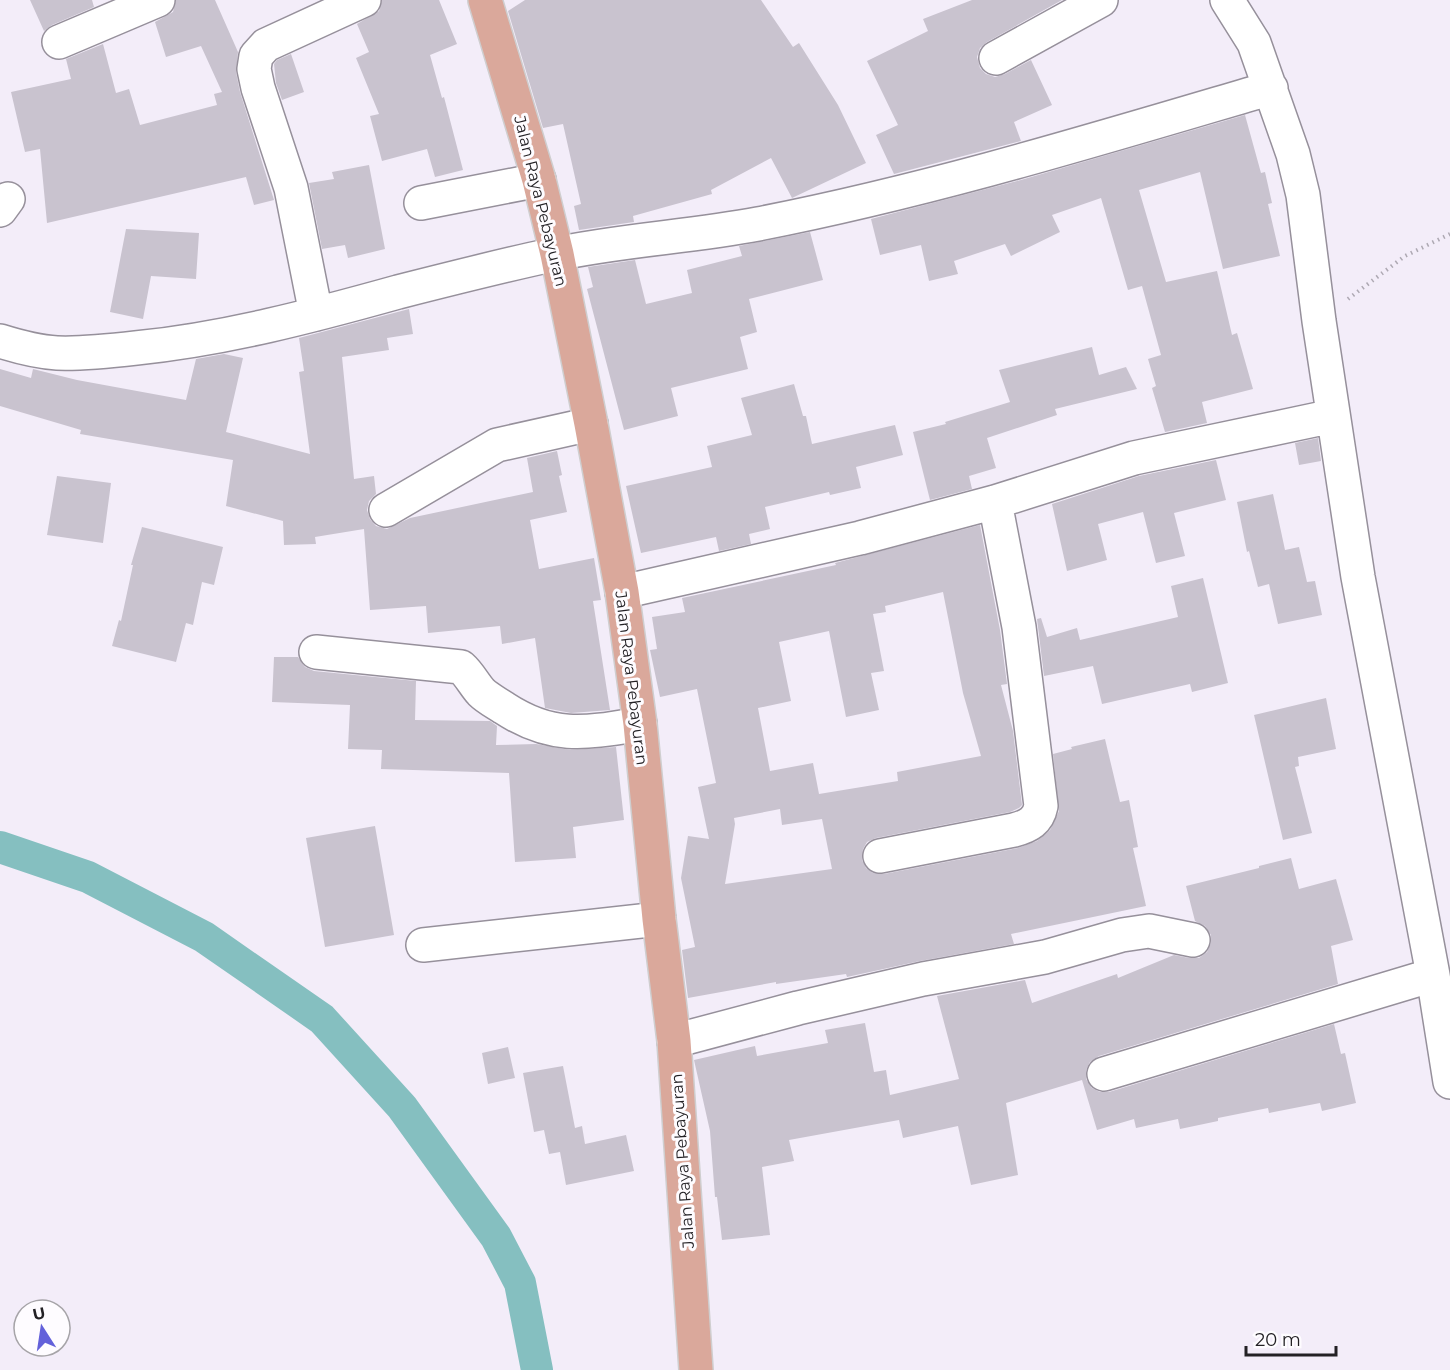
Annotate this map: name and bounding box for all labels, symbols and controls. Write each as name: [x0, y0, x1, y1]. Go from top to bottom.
street label: Jalan Raya Pebayuran: [510, 113, 571, 288]
street label: Jalan Raya Pebayuran: [611, 589, 652, 766]
street label: Jalan Raya Pebayuran: [667, 1073, 698, 1250]
north arrow: [12, 1298, 72, 1358]
text: U: [31, 1303, 47, 1324]
scale bar: [1246, 1319, 1336, 1357]
text: 20 m: [1255, 1329, 1301, 1351]

